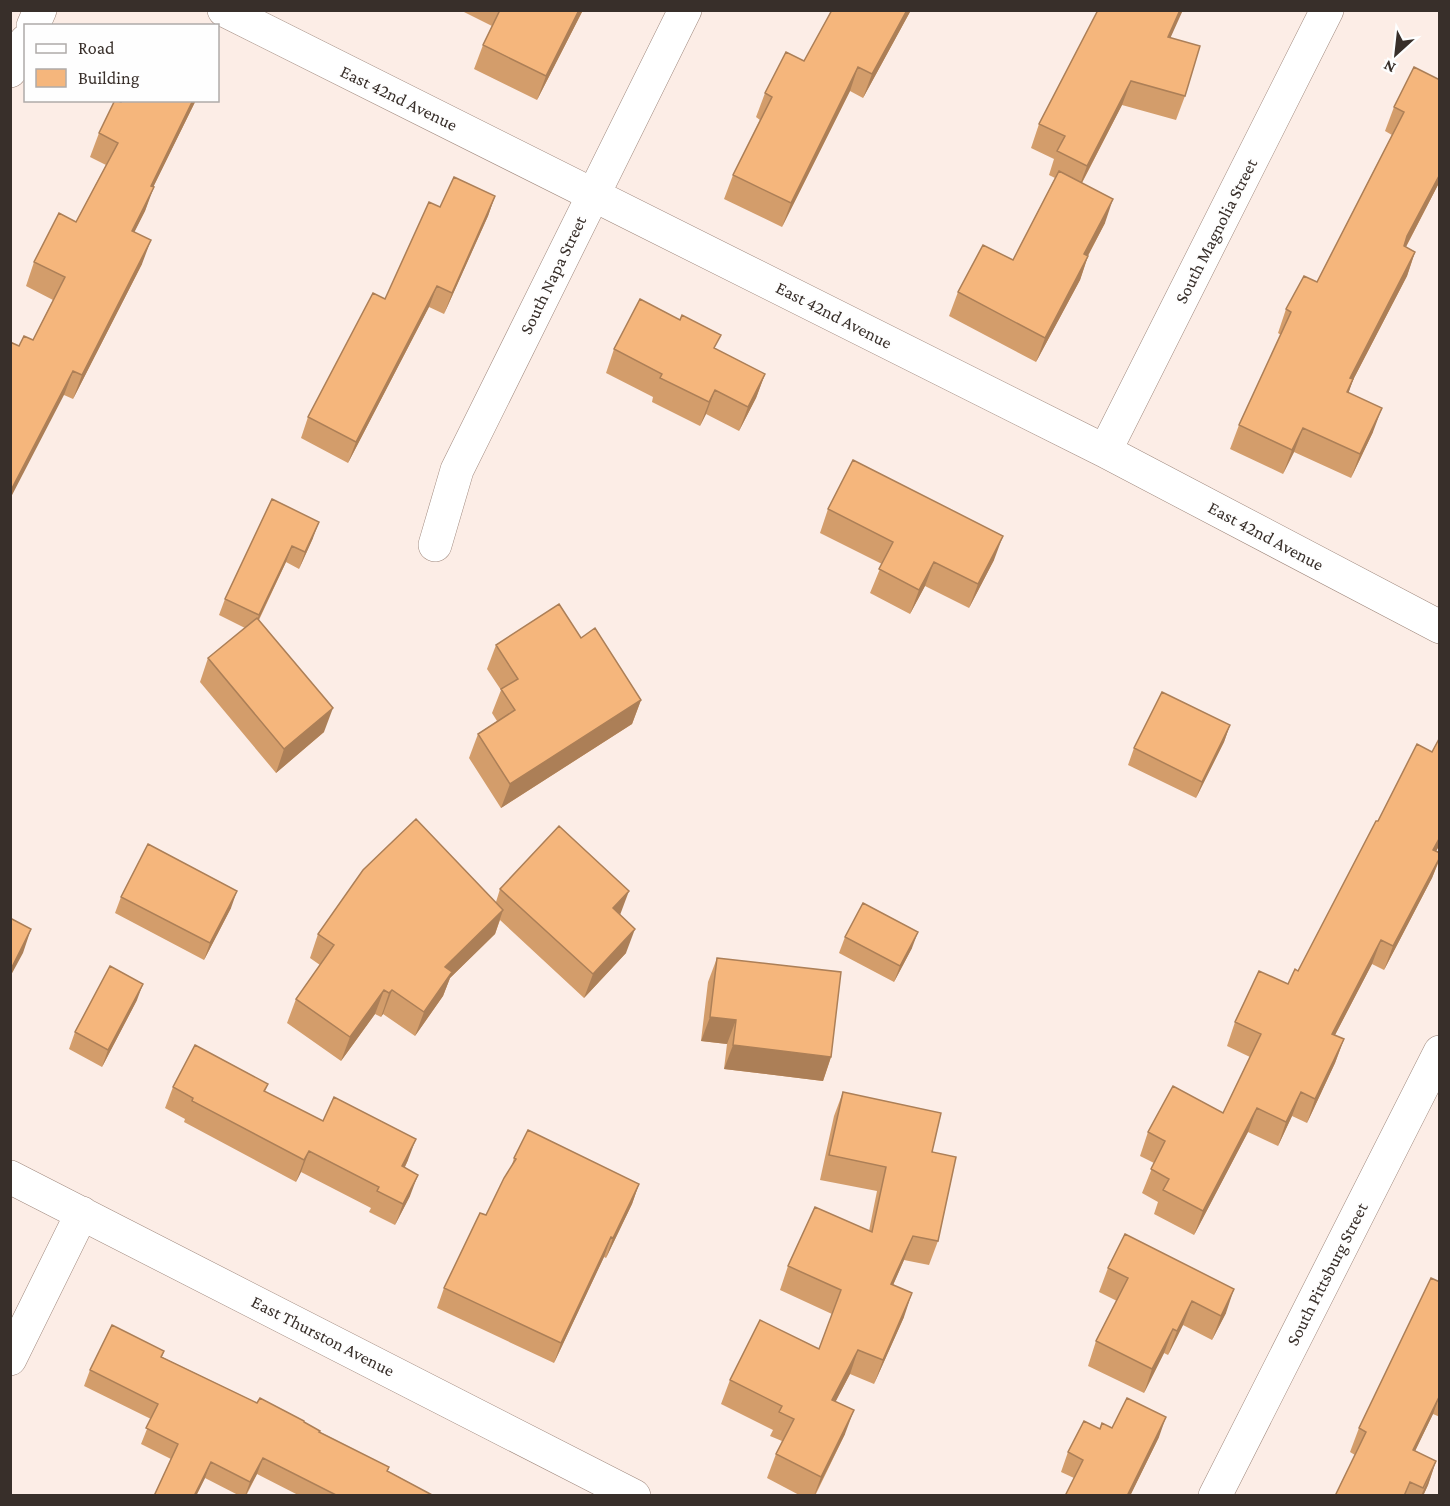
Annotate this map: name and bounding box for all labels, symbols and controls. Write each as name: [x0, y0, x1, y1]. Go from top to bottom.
legend: [24, 24, 219, 102]
north arrow: [1366, 24, 1426, 84]
text: Road: [78, 38, 115, 58]
text: N: [1381, 57, 1398, 77]
street label: East 42nd Avenue: [337, 61, 461, 135]
text: Building: [78, 68, 140, 88]
street label: South Magnolia Street: [1171, 154, 1262, 307]
street label: South Napa Street: [516, 212, 591, 337]
street label: East 42nd Avenue: [773, 277, 895, 353]
street label: East 42nd Avenue: [1205, 497, 1327, 575]
street label: South Pittsburg Street: [1282, 1198, 1372, 1349]
street label: East Thurston Avenue: [248, 1291, 398, 1381]

